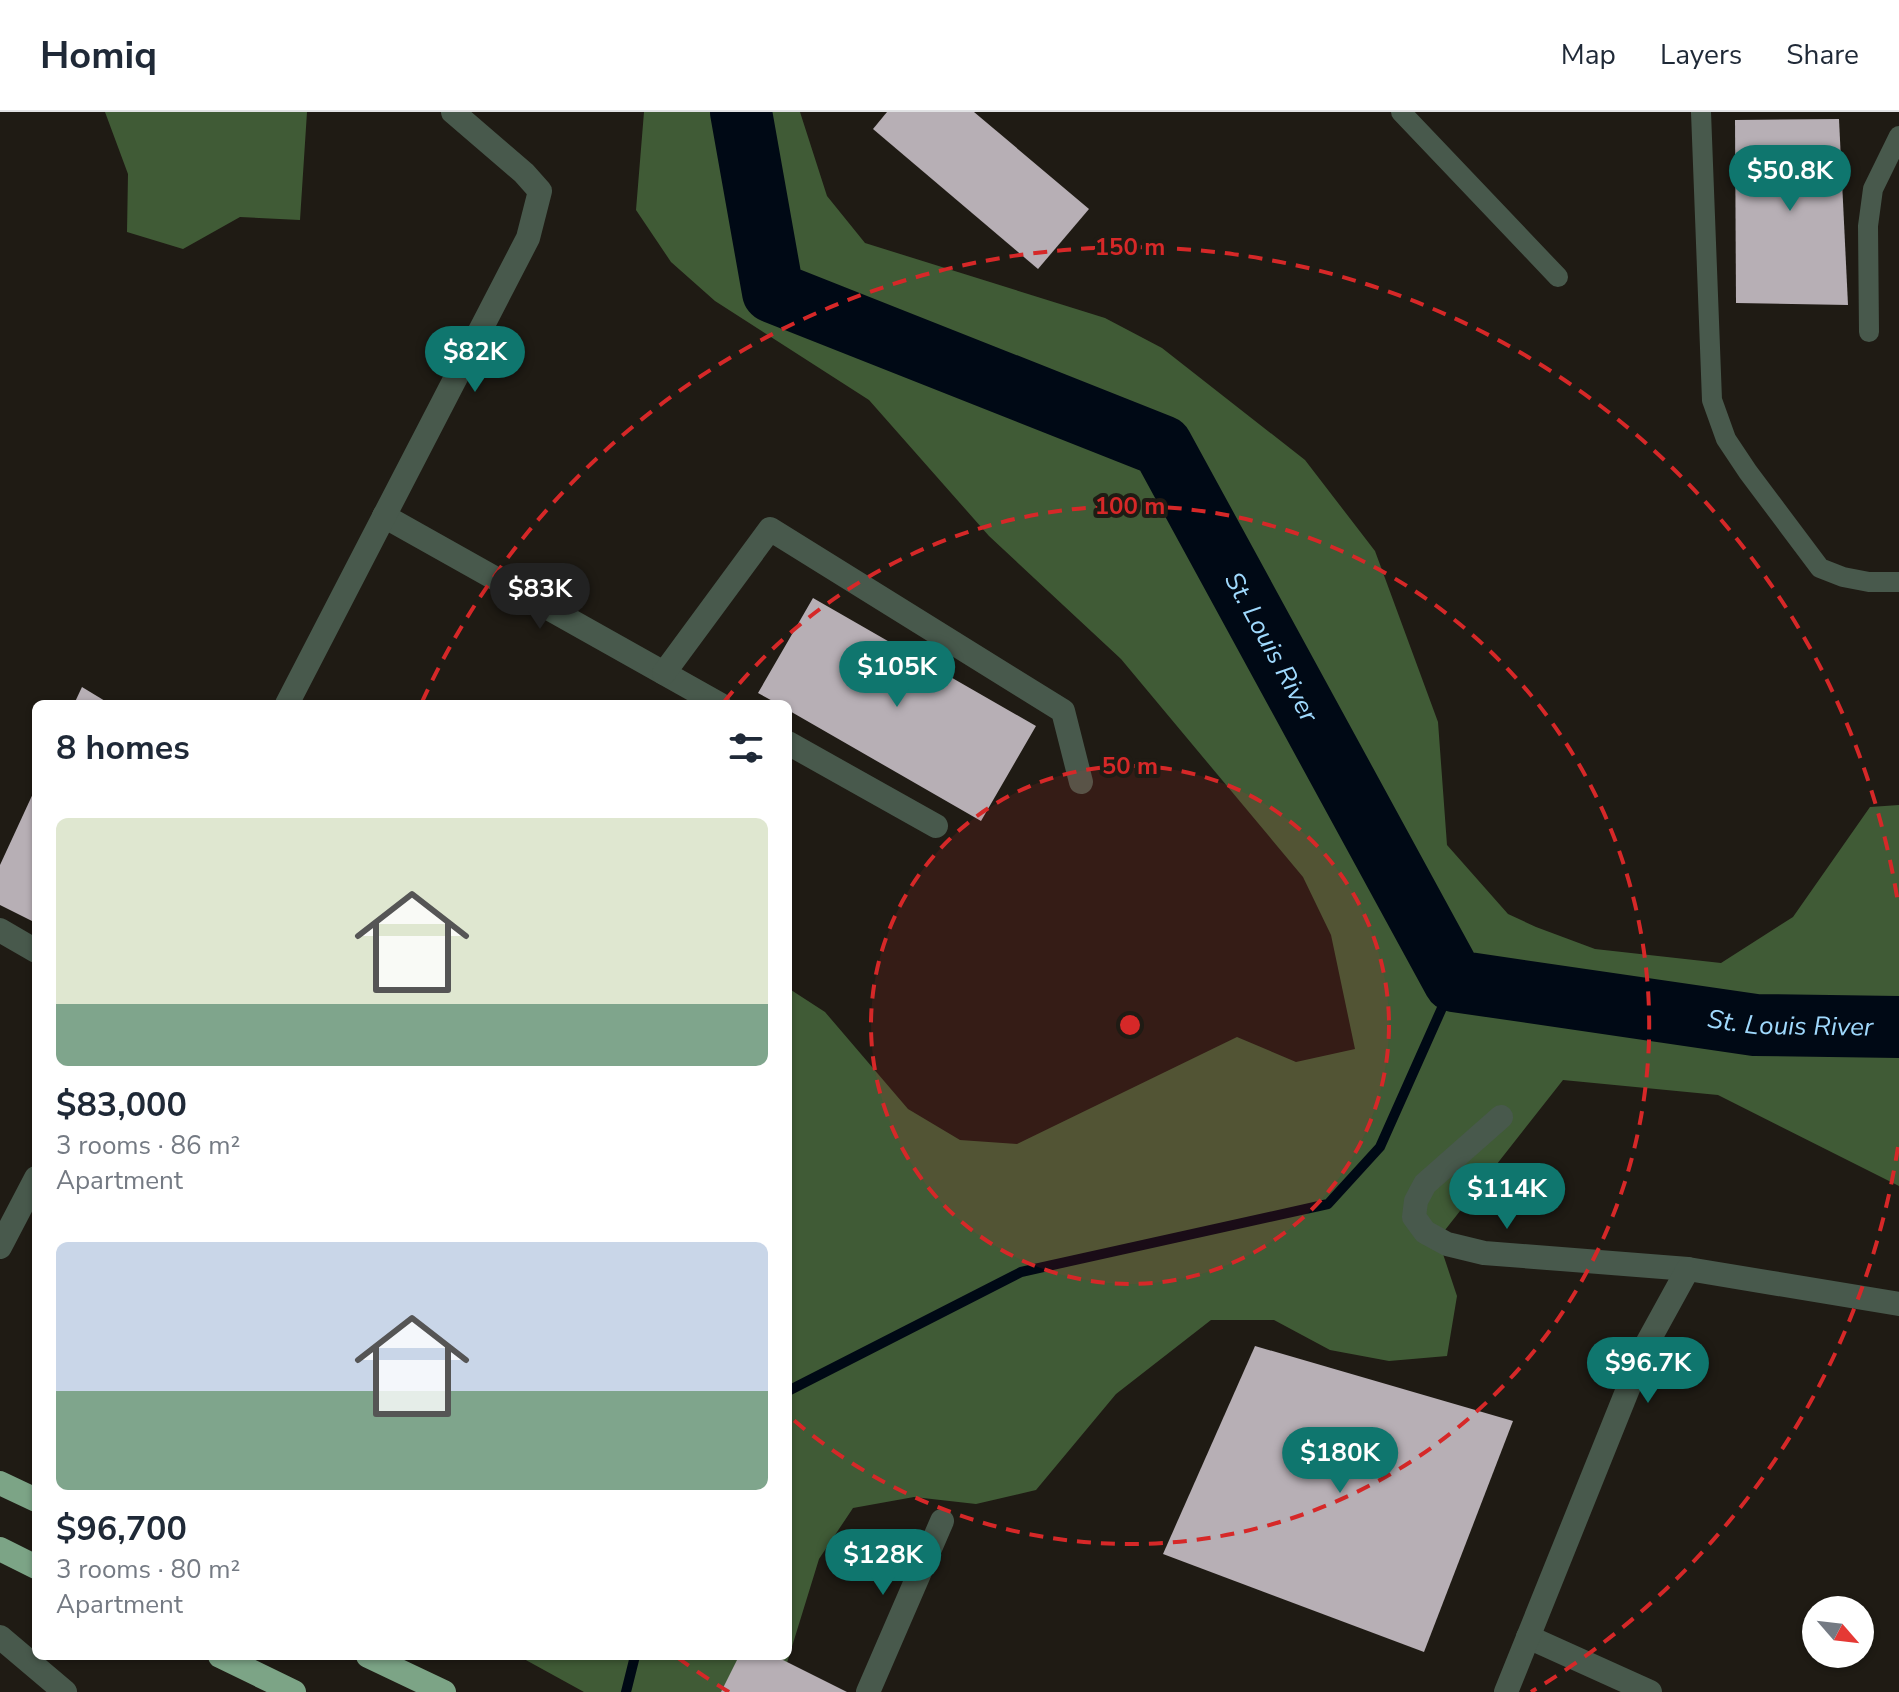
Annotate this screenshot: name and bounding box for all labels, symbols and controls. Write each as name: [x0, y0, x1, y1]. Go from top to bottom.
text: Homiq: [40, 30, 157, 81]
text: Map: [1561, 36, 1616, 74]
text: Layers: [1660, 36, 1742, 74]
text: Share: [1786, 36, 1859, 74]
pin: $50.8K: [1725, 145, 1855, 213]
text: $50.8K: [1747, 153, 1833, 188]
text: 150 m: [1095, 231, 1165, 263]
pin: $82K: [428, 326, 522, 394]
text: $82K: [443, 334, 507, 369]
text: 100 m: [1095, 490, 1165, 522]
pin: $83K: [493, 563, 587, 631]
water label: St. Louis River: [1216, 566, 1327, 729]
text: $83K: [508, 571, 572, 606]
pin: $105K: [841, 641, 953, 709]
text: $105K: [857, 649, 937, 684]
text: 8 homes: [56, 725, 190, 771]
icon: filters: [724, 726, 768, 770]
text: 50 m: [1102, 750, 1158, 782]
icon: home: [340, 870, 484, 1014]
water label: St. Louis River: [1705, 1001, 1874, 1045]
centre of rings: [1116, 1011, 1144, 1039]
text: $83,000: [56, 1082, 187, 1128]
text: 3 rooms · 86 m²: [56, 1128, 240, 1163]
text: Apartment: [56, 1163, 183, 1198]
pin: $114K: [1451, 1163, 1563, 1231]
text: $114K: [1467, 1171, 1547, 1206]
icon: home: [340, 1294, 484, 1438]
pin: $96.7K: [1583, 1337, 1713, 1405]
text: $96.7K: [1605, 1345, 1691, 1380]
pin: $180K: [1284, 1427, 1396, 1495]
text: $180K: [1300, 1435, 1380, 1470]
text: $96,700: [56, 1506, 187, 1552]
pin: $128K: [827, 1529, 939, 1597]
text: $128K: [843, 1537, 923, 1572]
text: 3 rooms · 80 m²: [56, 1552, 240, 1587]
text: Apartment: [56, 1587, 183, 1622]
north arrow: [1802, 1596, 1874, 1668]
map controls: [1802, 1596, 1874, 1668]

